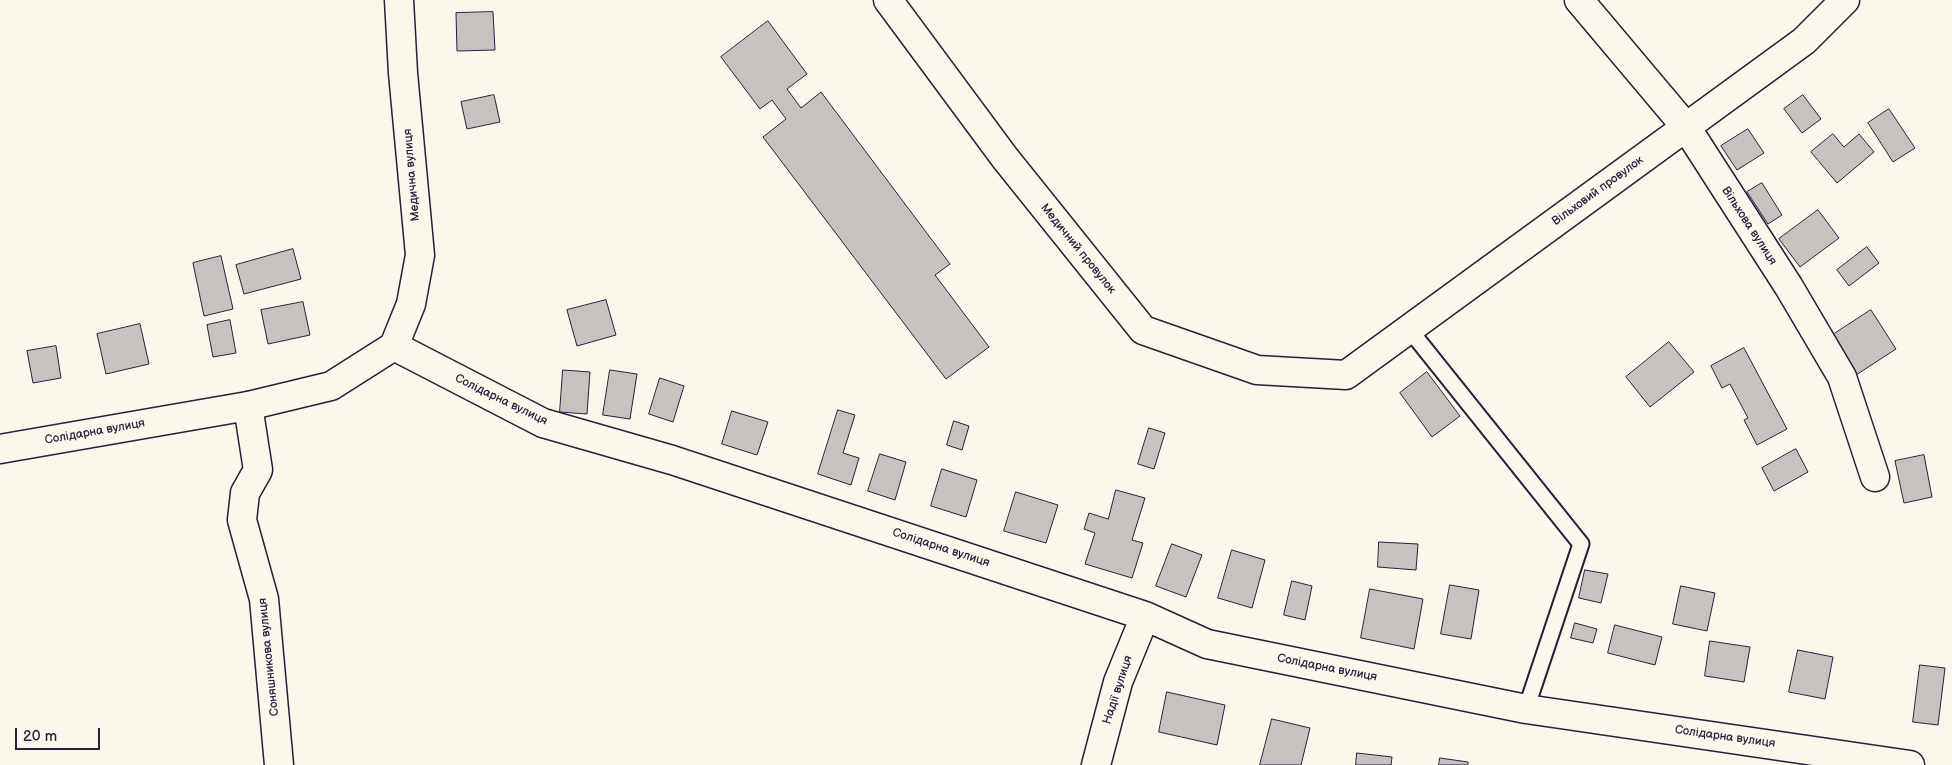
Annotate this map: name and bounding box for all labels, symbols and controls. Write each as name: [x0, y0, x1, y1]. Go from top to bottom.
street label: Медична вулиця: [401, 128, 423, 222]
street label: Вільховий провулок: [1550, 153, 1646, 229]
street label: Вільхова вулиця: [1718, 184, 1780, 268]
street label: Медичний провулок: [1037, 201, 1119, 297]
street label: Солідарна вулиця: [452, 371, 550, 429]
street label: Солідарна вулиця: [44, 416, 146, 448]
street label: Солідарна вулиця: [891, 525, 991, 571]
street label: Соняшникова вулиця: [256, 597, 282, 717]
street label: Солідарна вулиця: [1276, 651, 1378, 685]
street label: Надії вулиця: [1100, 654, 1136, 726]
scale bar: [18, 718, 102, 750]
street label: Солідарна вулиця: [1674, 723, 1776, 751]
text: 20 m: [23, 727, 57, 746]

